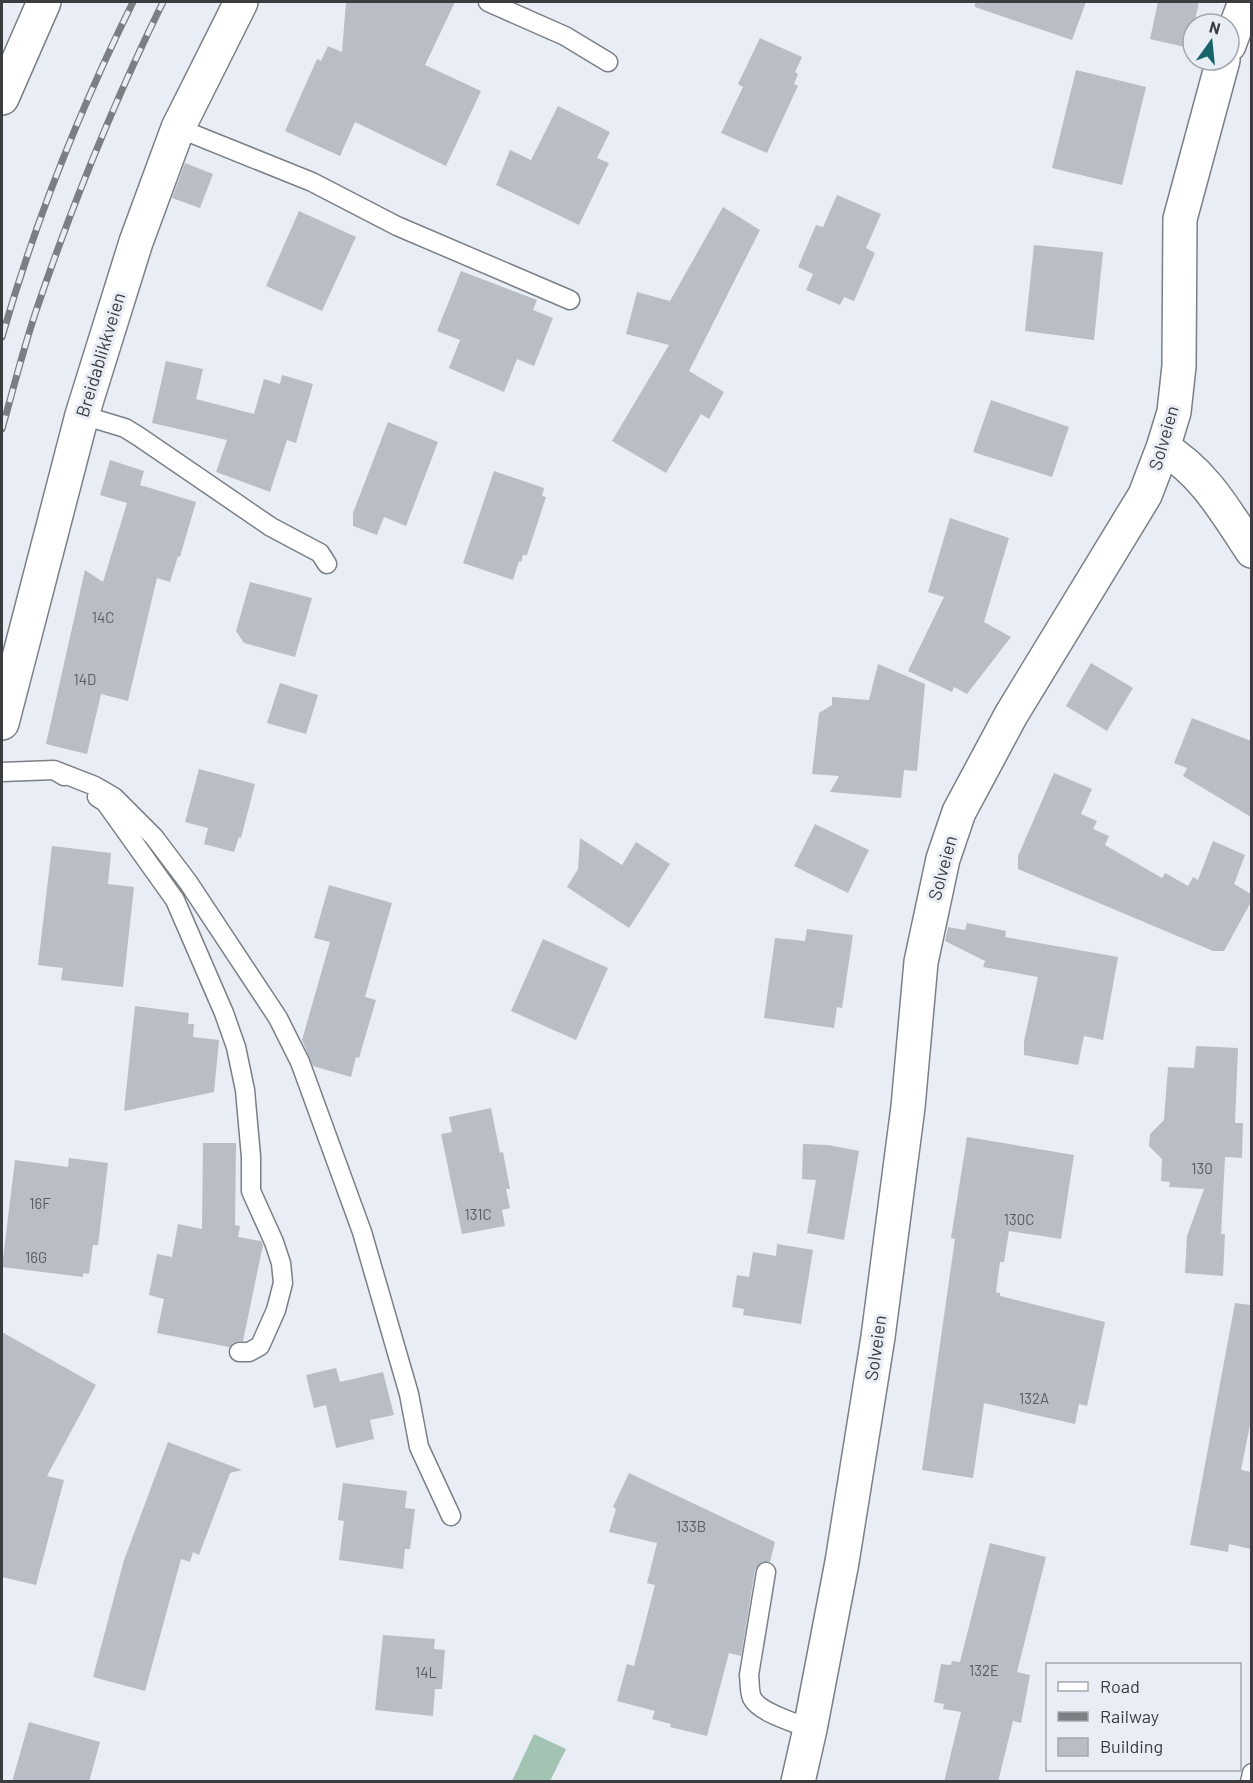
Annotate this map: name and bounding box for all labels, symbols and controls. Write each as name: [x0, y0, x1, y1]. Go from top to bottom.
north arrow: [1181, 12, 1241, 72]
text: N: [1207, 16, 1223, 38]
street label: Breidablikkveien: [71, 290, 129, 420]
street label: Solveien: [1143, 403, 1183, 473]
house number: 14C: [92, 608, 114, 626]
house number: 14D: [74, 670, 96, 688]
street label: Solveien: [923, 833, 961, 903]
house number: 130: [1191, 1159, 1213, 1177]
house number: 16F: [29, 1194, 51, 1212]
house number: 131C: [464, 1205, 492, 1223]
house number: 130C: [1004, 1210, 1034, 1228]
house number: 16G: [25, 1248, 47, 1266]
street label: Solveien: [860, 1314, 891, 1382]
house number: 132A: [1019, 1389, 1049, 1407]
house number: 133B: [676, 1517, 706, 1535]
house number: 132E: [969, 1661, 999, 1679]
house number: 14L: [415, 1663, 437, 1681]
legend: [1046, 1663, 1241, 1771]
text: Road: [1100, 1675, 1140, 1697]
text: Railway: [1100, 1705, 1159, 1727]
text: Building: [1100, 1735, 1163, 1757]

